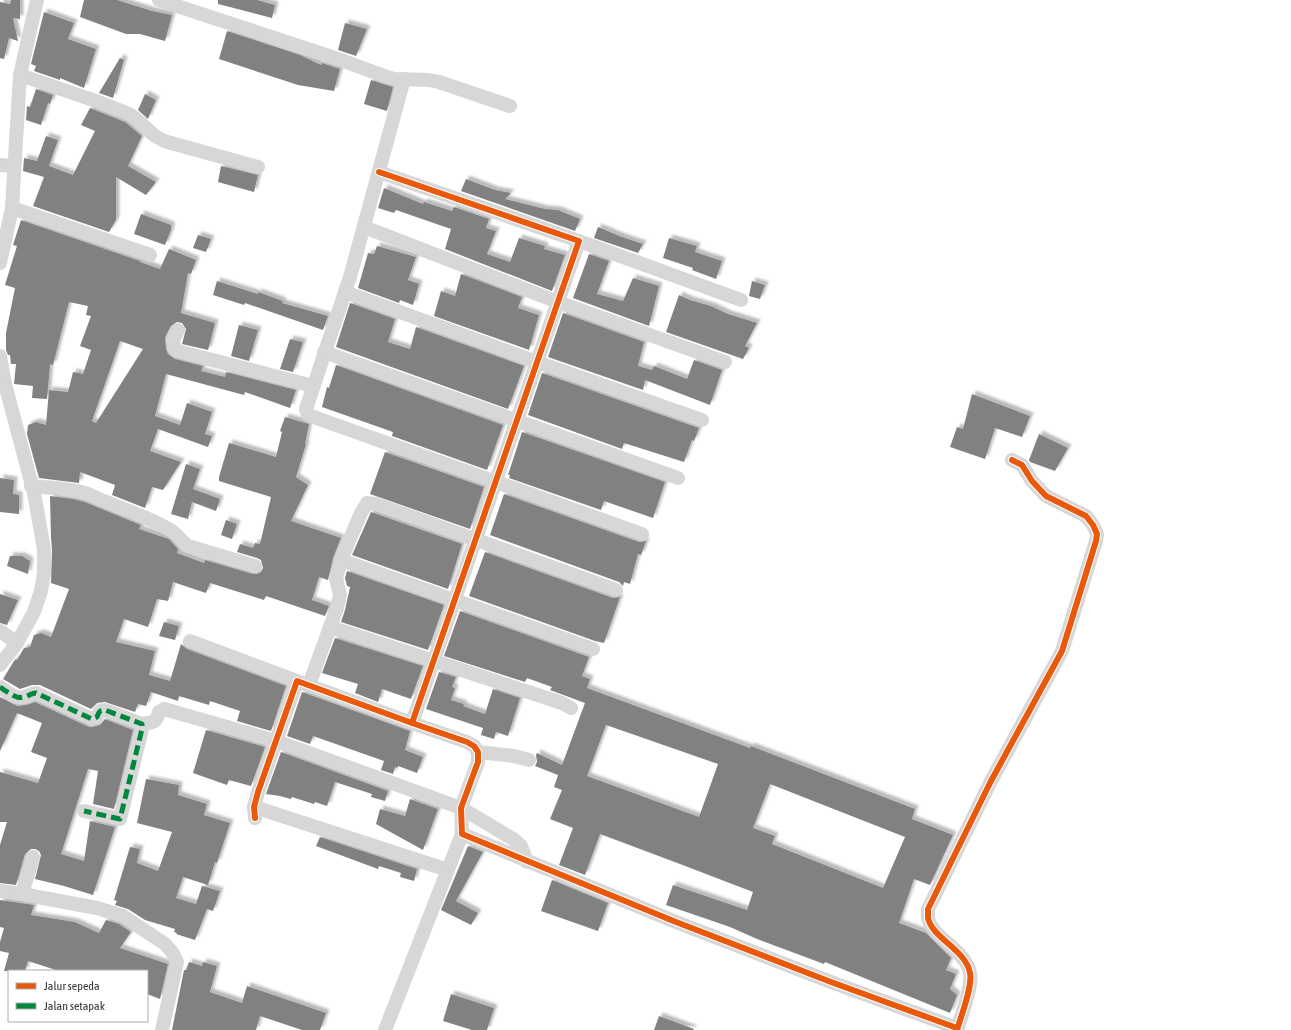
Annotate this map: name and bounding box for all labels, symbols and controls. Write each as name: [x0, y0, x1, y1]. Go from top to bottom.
legend: [8, 970, 148, 1022]
text: Jalur sepeda: [44, 979, 100, 993]
text: Jalan setapak: [44, 999, 106, 1013]

